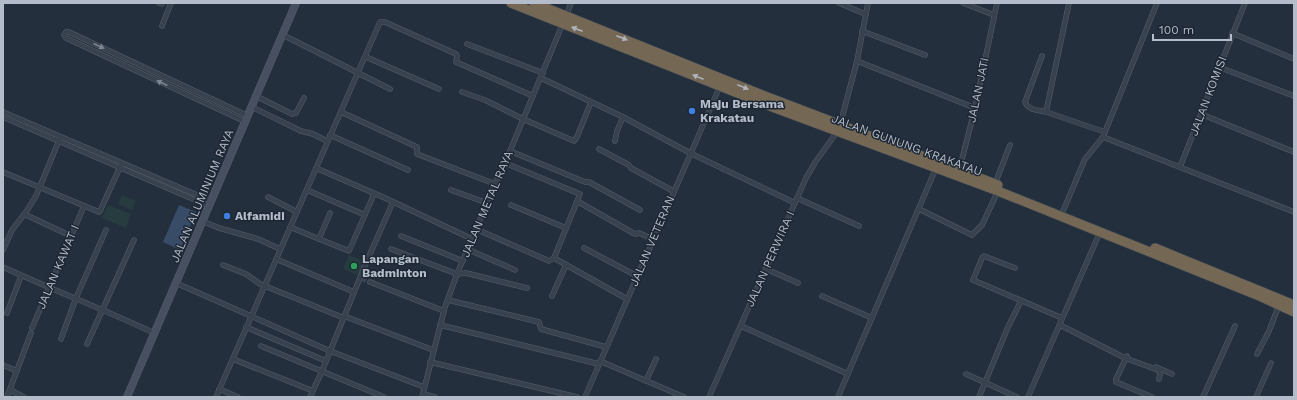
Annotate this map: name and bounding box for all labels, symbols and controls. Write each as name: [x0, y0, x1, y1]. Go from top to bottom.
scale bar: [1153, 16, 1231, 42]
text: 100 m: [1159, 23, 1194, 37]
one-way arrow: [571, 25, 583, 31]
one-way arrow: [617, 36, 629, 42]
one-way arrow: [93, 43, 105, 49]
street label: JALAN KOMISI: [1186, 54, 1230, 138]
street label: JALAN JATI: [964, 56, 992, 124]
one-way arrow: [692, 74, 703, 80]
one-way arrow: [156, 80, 167, 86]
one-way arrow: [737, 84, 749, 90]
place label: Maju Bersama Krakatau: [700, 97, 784, 125]
marker: Maju Bersama Krakatau: [687, 106, 697, 116]
street label: JALAN GUNUNG KRAKATAU: [830, 111, 984, 179]
street label: JALAN ALUMINIUM RAYA: [168, 127, 237, 265]
street label: JALAN METAL RAYA: [458, 148, 516, 259]
street label: JALAN VETERAN: [627, 194, 677, 288]
place label: Alfamidi: [235, 209, 285, 223]
street label: JALAN PERWIRA I: [743, 209, 797, 309]
marker: Alfamidi: [222, 211, 232, 221]
street label: JALAN KAWAT I: [34, 223, 82, 311]
place label: Lapangan Badminton: [362, 252, 427, 280]
marker: Lapangan Badminton: [349, 261, 359, 271]

